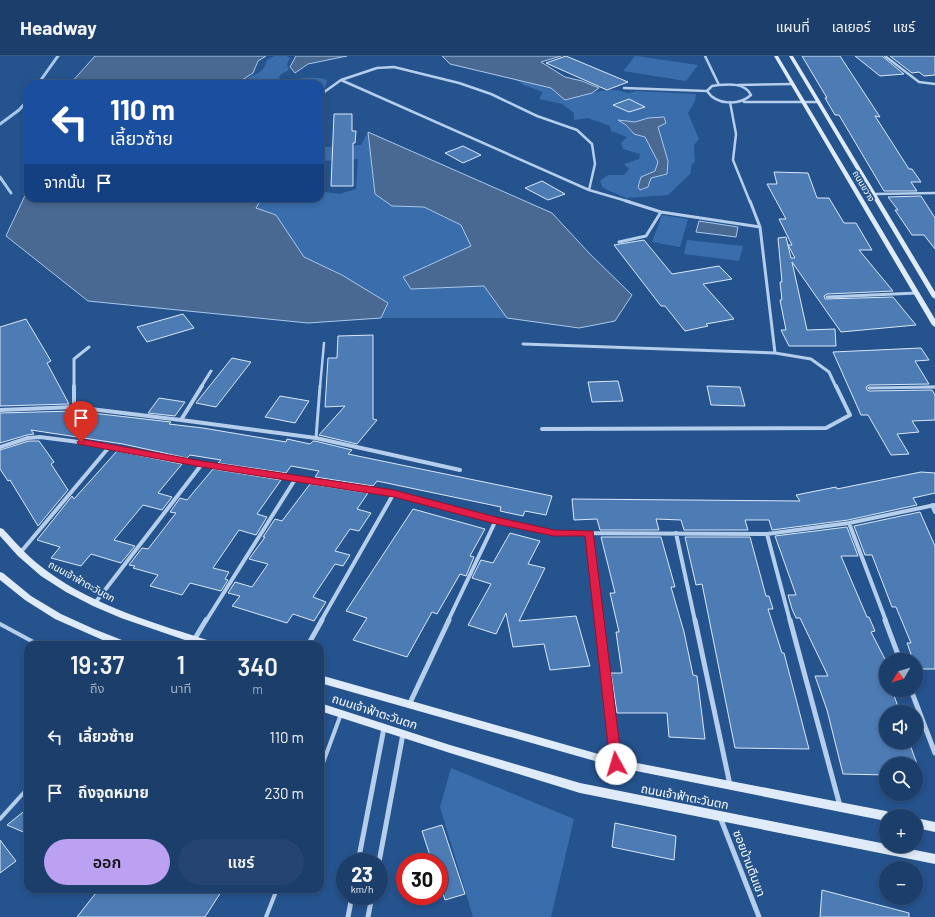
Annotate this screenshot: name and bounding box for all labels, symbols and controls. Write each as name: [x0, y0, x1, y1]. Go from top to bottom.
text: Headway: [20, 16, 97, 39]
text: แผนที่: [776, 18, 810, 35]
text: เลเยอร์: [832, 18, 871, 35]
text: แชร์: [893, 18, 915, 35]
text: 110 m: [110, 92, 175, 126]
icon: left: [44, 96, 96, 148]
text: เลี้ยวซ้าย: [110, 127, 173, 149]
street label: ถนนขวาง: [850, 168, 878, 204]
icon: arrive: [93, 172, 115, 194]
text: จากนั้น: [44, 173, 85, 191]
pin: [64, 401, 98, 442]
icon: arrive: [70, 407, 92, 429]
street label: ถนนเจ้าฟ้าตะวันตก: [47, 558, 117, 604]
text: 19:37: [70, 650, 124, 679]
text: 1: [177, 650, 185, 679]
text: 340: [237, 652, 278, 681]
north arrow: [879, 653, 923, 697]
map controls: [879, 653, 923, 905]
text: ถึง: [90, 680, 105, 696]
text: นาที: [170, 680, 191, 696]
text: m: [252, 681, 263, 697]
street label: ถนนเจ้าฟ้าตะวันตก: [330, 691, 420, 731]
button: sound: [879, 705, 923, 749]
icon: left: [44, 726, 66, 748]
text: เลี้ยวซ้าย: [78, 727, 134, 745]
text: 110 m: [270, 728, 304, 746]
position arrow: [595, 743, 637, 785]
button: search: [879, 757, 923, 801]
street label: ถนนเจ้าฟ้าตะวันตก: [640, 781, 730, 811]
icon: arrive: [44, 782, 66, 804]
text: ถึงจุดหมาย: [78, 783, 149, 801]
text: 230 m: [264, 784, 304, 802]
button: +: [879, 809, 923, 853]
street label: ซอยบ้านตีนเขา: [731, 828, 769, 898]
button: ออก: [44, 839, 170, 885]
button: แชร์: [178, 839, 304, 885]
speed limit sign: 30: [396, 853, 448, 905]
button: −: [879, 861, 923, 905]
text: 23: [351, 862, 373, 886]
text: km/h: [351, 883, 373, 895]

